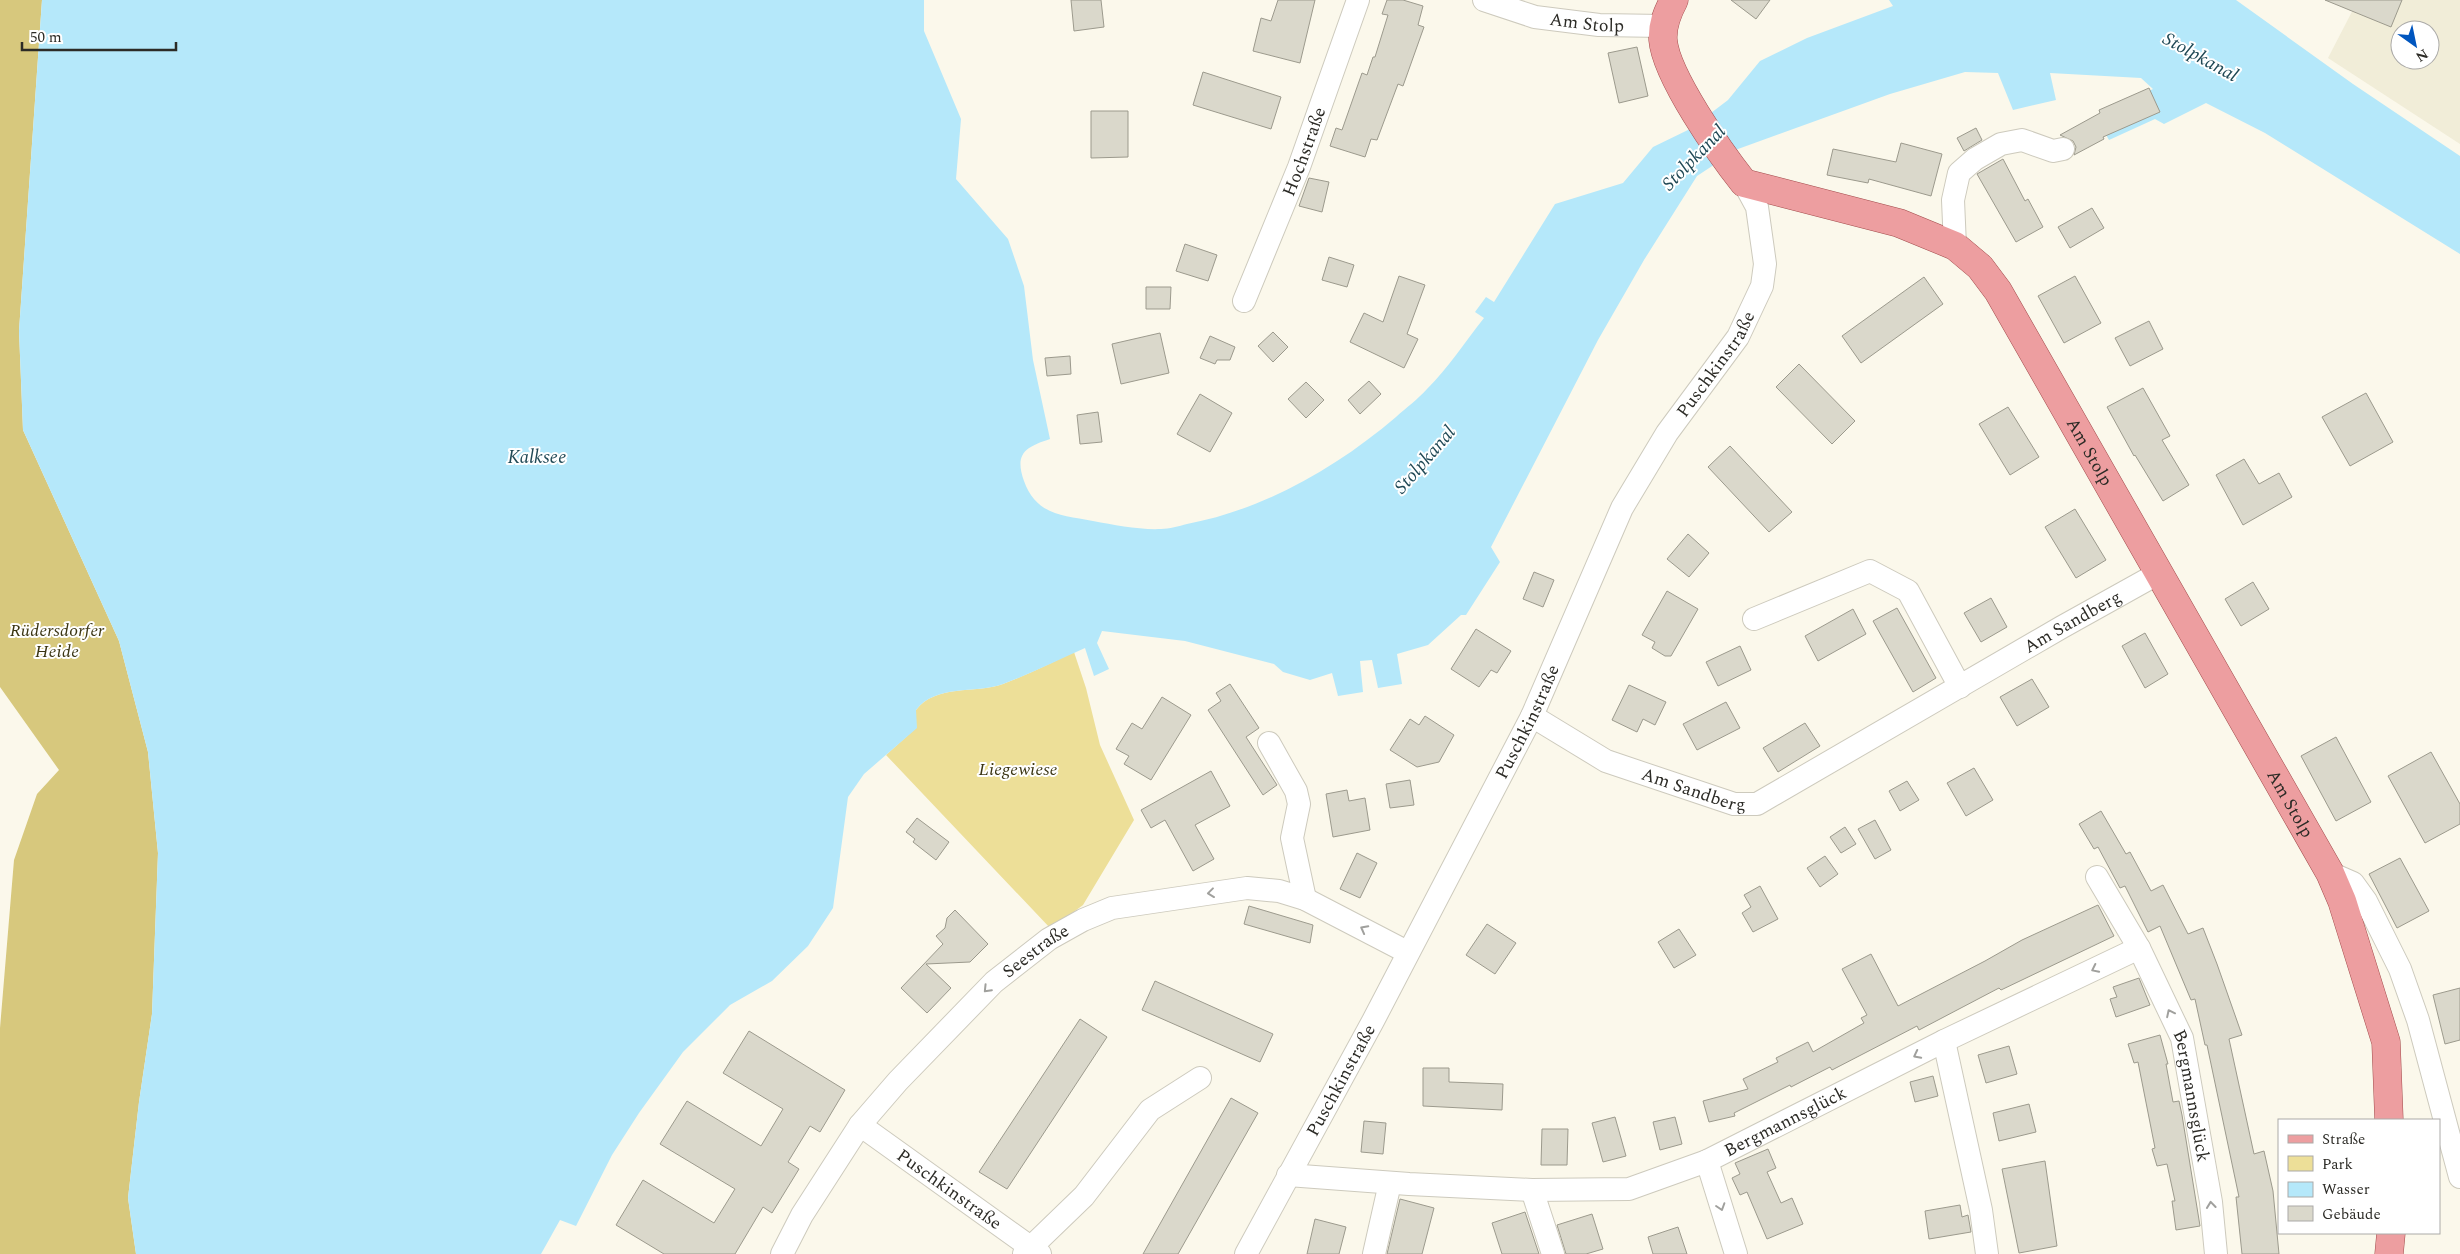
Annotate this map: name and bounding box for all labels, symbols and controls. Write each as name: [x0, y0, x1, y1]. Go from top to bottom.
street label: Am Stolp: [1548, 6, 1624, 39]
scale bar: [22, 20, 176, 52]
north arrow: [2390, 20, 2440, 70]
water label: Stolpkanal: [2157, 25, 2243, 90]
text: 50 m: [30, 26, 62, 49]
text: N: [2411, 44, 2432, 67]
street label: Hochstraße: [1275, 103, 1333, 201]
water label: Stolpkanal: [1655, 118, 1733, 198]
street label: Puschkinstraße: [1670, 307, 1762, 423]
street label: Am Stolp: [2059, 413, 2120, 491]
water label: Stolpkanal: [1387, 419, 1463, 501]
water label: Kalksee: [508, 443, 566, 472]
street label: Am Sandberg: [2019, 584, 2127, 660]
park label: Rüdersdorfer Heide: [10, 617, 105, 665]
street label: Puschkinstraße: [1488, 661, 1567, 784]
park label: Liegewiese: [979, 756, 1057, 783]
street label: Am Sandberg: [1638, 761, 1746, 818]
street label: Am Stolp: [2260, 765, 2320, 843]
one-way arrow: [1206, 887, 1214, 898]
street label: Seestraße: [997, 917, 1074, 985]
one-way arrow: [1361, 925, 1370, 935]
one-way arrow: [2091, 963, 2100, 973]
one-way arrow: [984, 984, 993, 993]
one-way arrow: [2166, 1009, 2176, 1018]
street label: Puschkinstraße: [1300, 1019, 1383, 1141]
street label: Bergmannsglück: [2166, 1025, 2217, 1164]
one-way arrow: [1913, 1049, 1922, 1059]
street label: Bergmannsglück: [1720, 1080, 1851, 1164]
legend: [2278, 1119, 2440, 1234]
text: Straße: [2322, 1128, 2365, 1151]
street label: Puschkinstraße: [891, 1142, 1007, 1237]
text: Park: [2322, 1153, 2353, 1176]
text: Wasser: [2322, 1178, 2370, 1201]
one-way arrow: [2206, 1201, 2217, 1209]
one-way arrow: [1716, 1203, 1726, 1211]
text: Gebäude: [2322, 1203, 2381, 1226]

